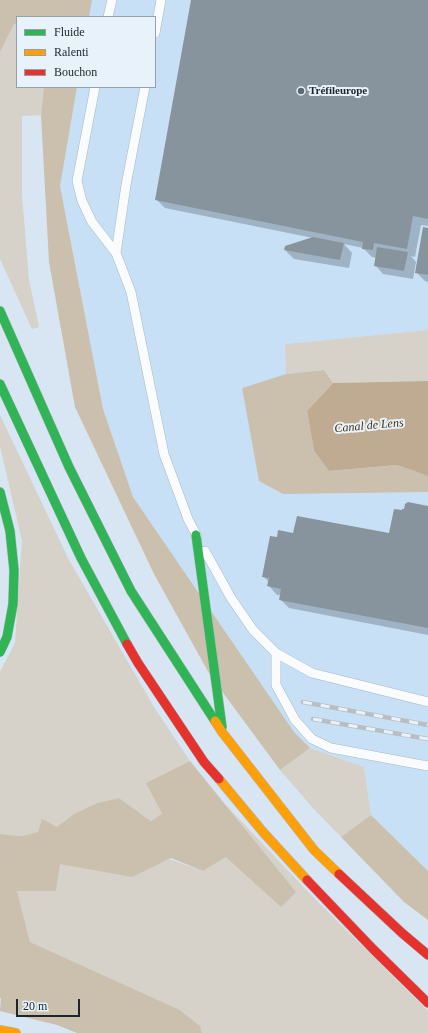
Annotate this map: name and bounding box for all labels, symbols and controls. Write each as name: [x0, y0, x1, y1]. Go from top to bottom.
legend: [16, 16, 156, 88]
text: Fluide: [54, 25, 85, 39]
text: Ralenti: [54, 45, 89, 59]
text: Bouchon: [54, 65, 97, 79]
place label: Tréfileurope: [309, 84, 367, 98]
marker: Tréfileurope: [296, 86, 306, 96]
water label: Canal de Lens: [334, 416, 404, 436]
scale bar: [18, 991, 82, 1017]
text: 20 m: [23, 999, 47, 1013]

